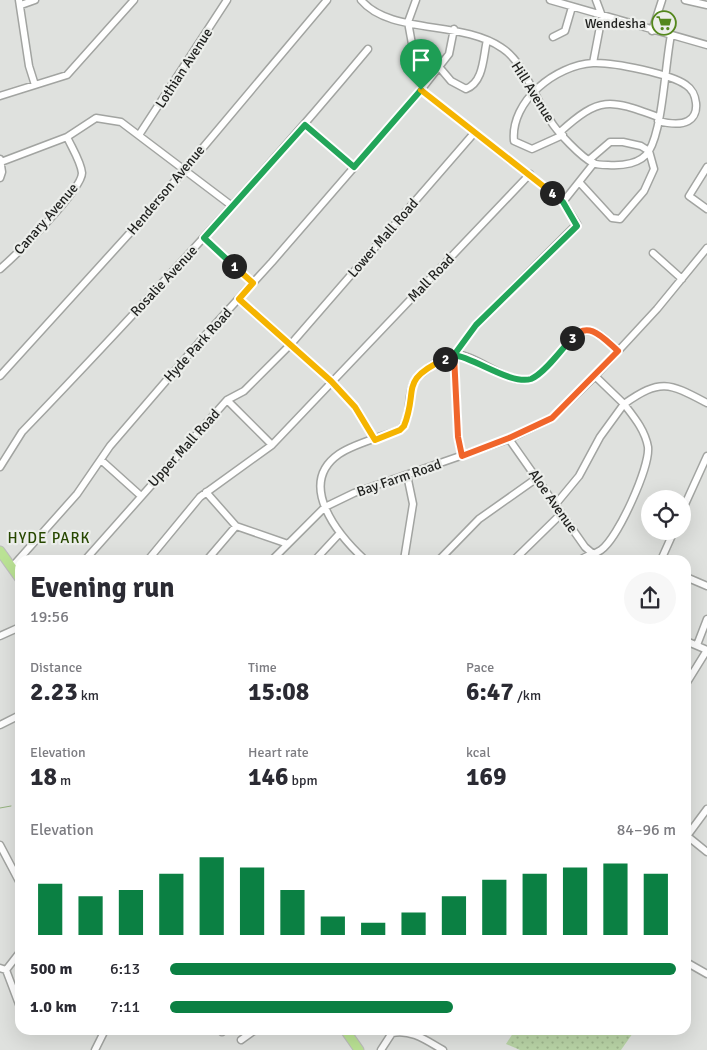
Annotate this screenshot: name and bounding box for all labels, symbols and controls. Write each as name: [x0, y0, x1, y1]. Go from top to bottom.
supermarket icon: Wendesha: [651, 10, 677, 36]
place label: Wendesha: [585, 15, 646, 32]
street label: Lothian Avenue: [152, 25, 216, 111]
pin: [400, 39, 442, 90]
icon: arrive: [407, 46, 435, 74]
street label: Hill Avenue: [508, 59, 558, 125]
street label: Henderson Avenue: [124, 142, 208, 238]
street label: Canary Avenue: [10, 180, 82, 258]
pin: 4: [540, 180, 564, 206]
text: 4: [549, 185, 556, 202]
street label: Lower Mall Road: [344, 195, 422, 281]
street label: Rosalie Avenue: [127, 242, 201, 320]
street label: Mall Road: [404, 251, 458, 305]
pin: 1: [222, 254, 246, 278]
text: 1: [231, 258, 238, 275]
street label: Hyde Park Road: [160, 305, 236, 385]
pin: 3: [560, 326, 584, 350]
text: 3: [569, 330, 576, 347]
pin: 2: [432, 346, 458, 372]
text: 2: [442, 351, 449, 368]
street label: Upper Mall Road: [145, 406, 223, 490]
street label: Bay Farm Road: [354, 456, 444, 500]
street label: Aloe Avenue: [525, 466, 581, 536]
map controls: [641, 490, 691, 540]
button: locate: [641, 490, 691, 540]
district label: HYDE PARK: [8, 529, 90, 547]
text: Evening run: [30, 571, 175, 605]
button: share: [624, 572, 676, 624]
text: 19:56: [30, 607, 69, 627]
text: Distance: [30, 659, 82, 676]
text: Time: [248, 659, 277, 676]
text: Pace: [466, 659, 494, 676]
text: 2.23: [30, 676, 78, 707]
text: 15:08: [248, 676, 309, 707]
text: 6:47: [466, 676, 514, 707]
text: km: [78, 687, 99, 704]
text: /km: [514, 687, 541, 704]
text: Elevation: [30, 744, 86, 761]
text: Heart rate: [248, 744, 309, 761]
text: kcal: [466, 744, 491, 761]
text: 18: [30, 761, 57, 792]
text: 146: [248, 761, 289, 792]
text: 169: [466, 761, 507, 792]
text: m: [57, 772, 71, 789]
text: bpm: [289, 772, 318, 789]
text: Elevation: [30, 820, 94, 840]
text: 84–96 m: [617, 820, 676, 840]
text: 500 m: [30, 959, 72, 979]
text: 6:13: [110, 959, 140, 979]
text: 1.0 km: [30, 997, 77, 1017]
text: 7:11: [110, 997, 140, 1017]

